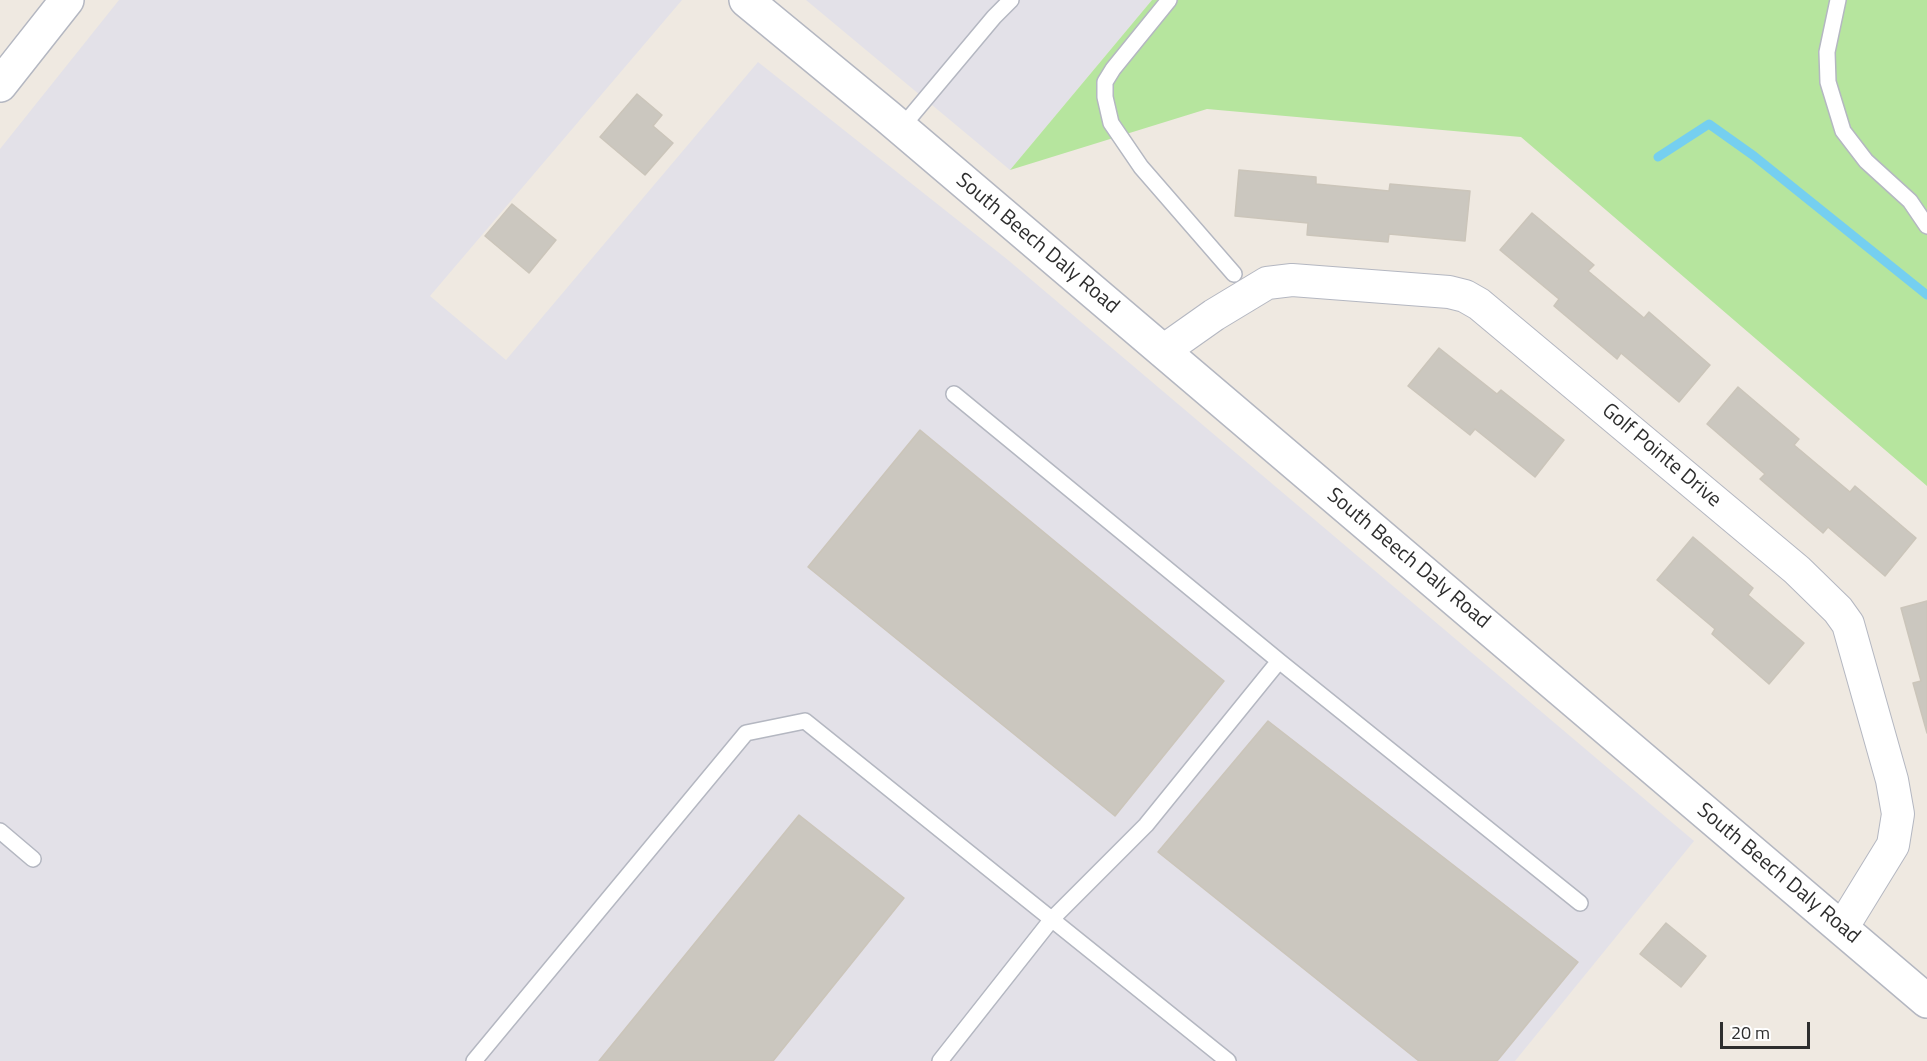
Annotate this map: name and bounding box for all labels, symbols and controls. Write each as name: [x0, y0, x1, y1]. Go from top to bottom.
street label: South Beech Daly Road: [950, 168, 1124, 320]
street label: Golf Pointe Drive: [1596, 399, 1726, 513]
street label: South Beech Daly Road: [1321, 483, 1495, 635]
street label: South Beech Daly Road: [1691, 798, 1865, 950]
scale bar: [1723, 1010, 1813, 1048]
text: 20 m: [1731, 1019, 1770, 1046]

